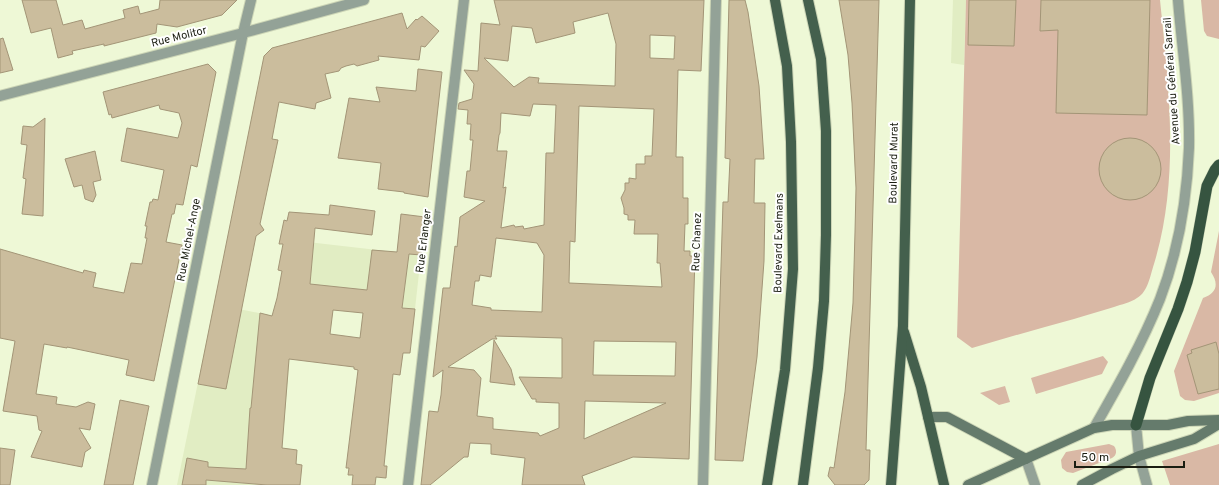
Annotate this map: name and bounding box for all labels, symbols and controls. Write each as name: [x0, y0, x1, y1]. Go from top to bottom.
street label: Avenue du Général Sarrail: [1161, 17, 1183, 145]
street label: Rue Molitor: [150, 23, 209, 51]
street label: Boulevard Murat: [886, 122, 902, 204]
street label: Boulevard Exelmans: [771, 193, 787, 293]
street label: Rue Michel-Ange: [174, 197, 204, 283]
street label: Rue Erlanger: [413, 208, 435, 274]
street label: Rue Chanez: [689, 212, 705, 272]
scale bar: [1075, 443, 1184, 469]
text: 50 m: [1081, 450, 1109, 466]

